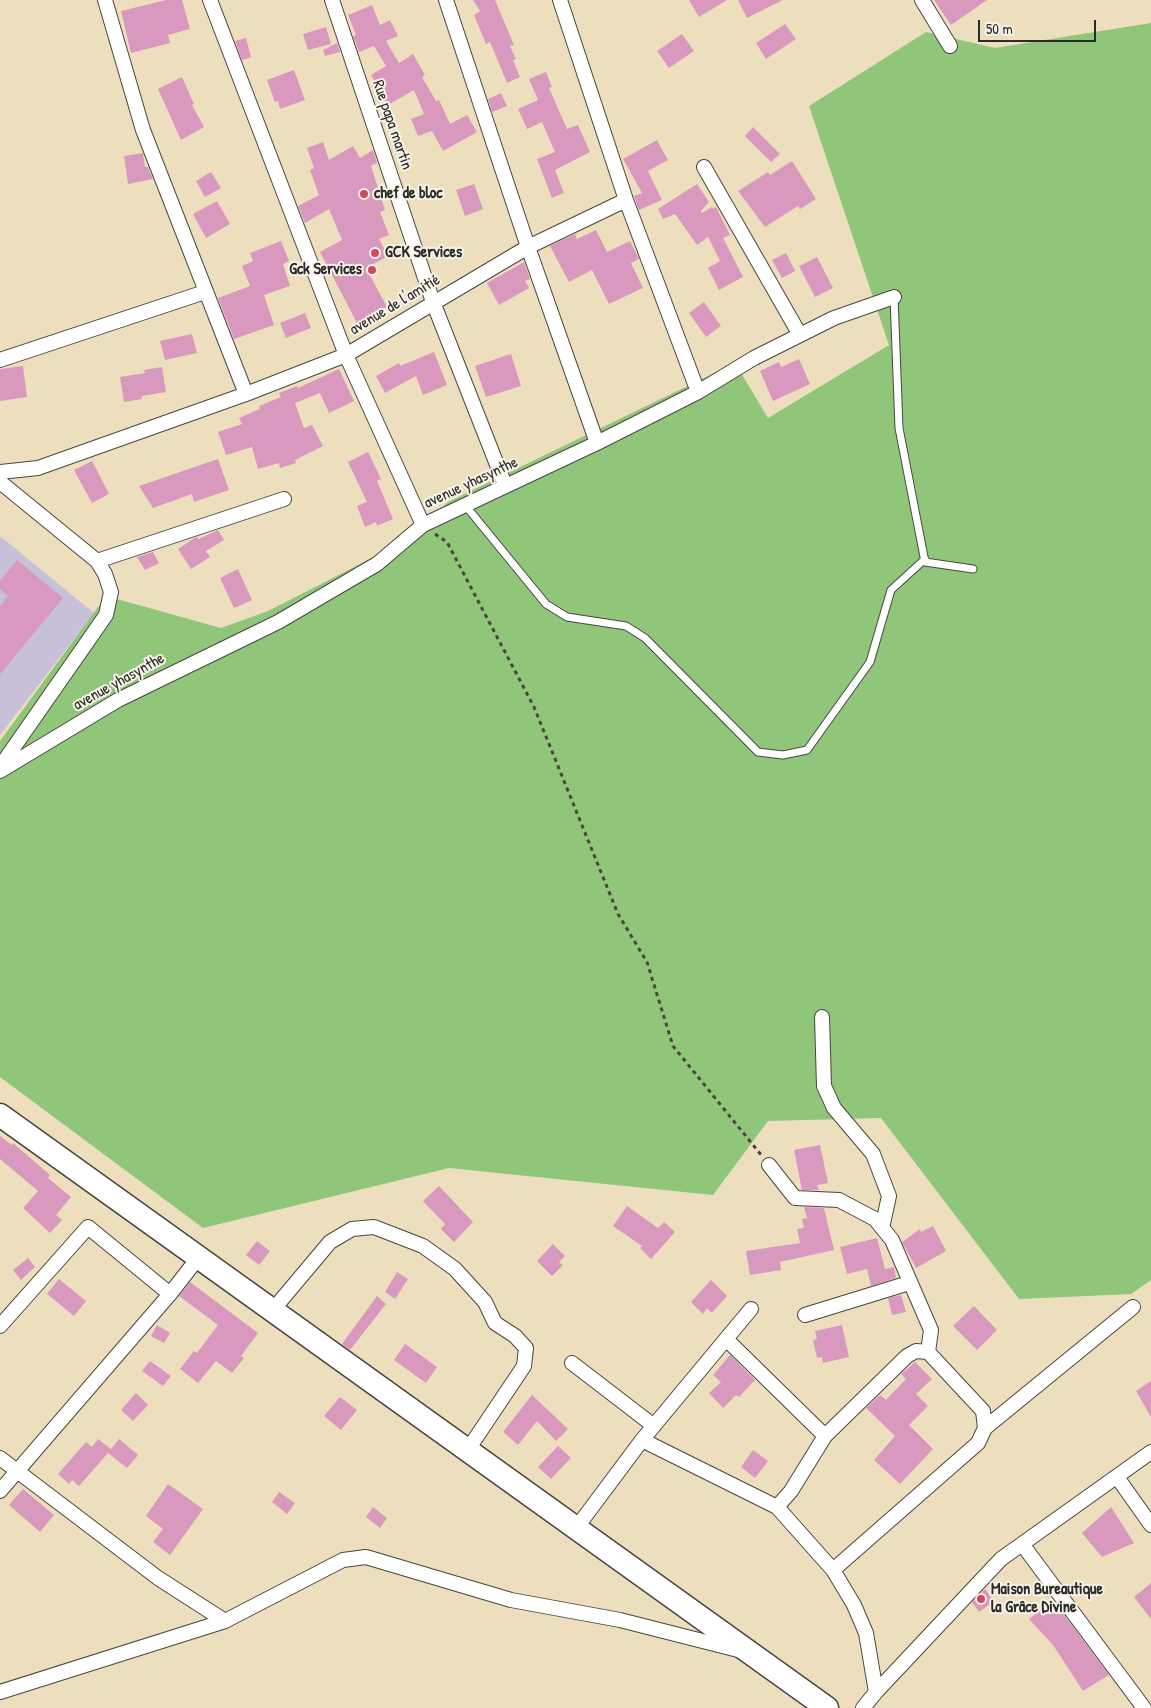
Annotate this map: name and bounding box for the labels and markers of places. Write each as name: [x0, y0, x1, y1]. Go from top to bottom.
place label: chef de bloc: [374, 184, 443, 204]
marker: chef de bloc: [358, 188, 370, 200]
place label: GCK Services: [385, 243, 462, 263]
marker: GCK Services: [369, 247, 381, 259]
place label: Gck Services: [289, 260, 362, 280]
marker: Gck Services: [366, 264, 378, 276]
place label: Maison Bureautique la Grâce Divine: [991, 1580, 1103, 1618]
marker: Maison Bureautique la Grâce Divine: [975, 1593, 987, 1605]

